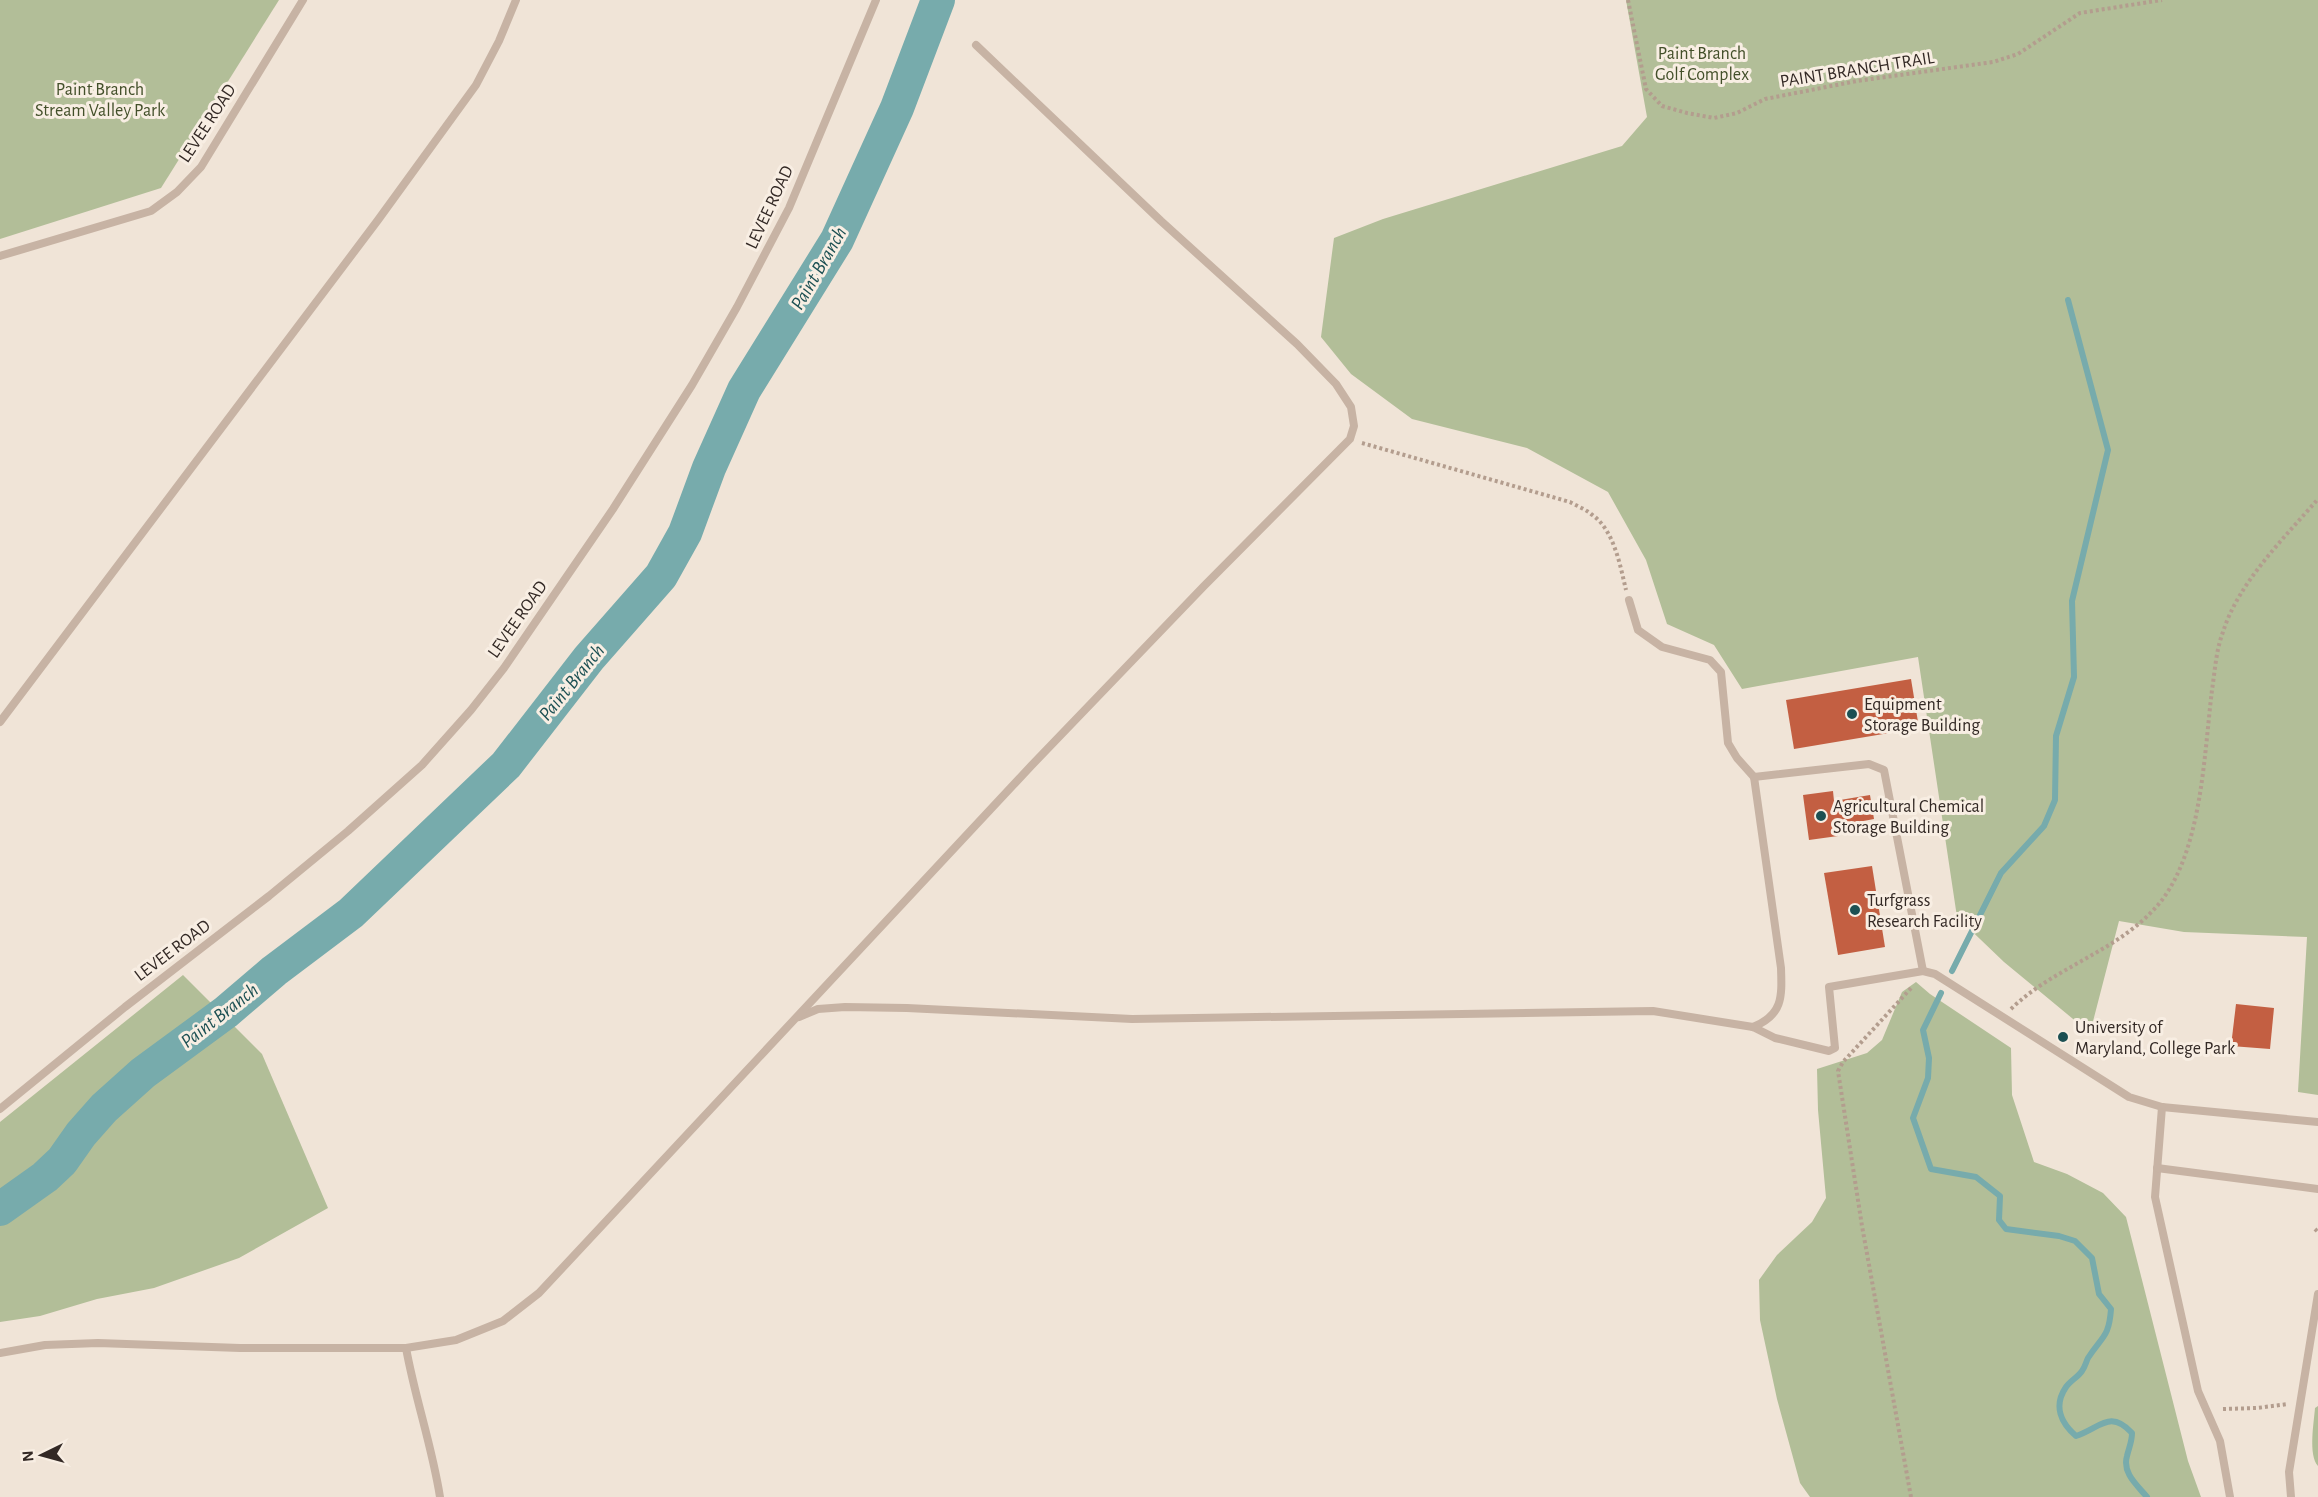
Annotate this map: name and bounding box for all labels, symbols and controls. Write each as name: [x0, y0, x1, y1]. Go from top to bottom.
park label: Paint Branch Golf Complex: [1655, 45, 1749, 84]
street label: PAINT BRANCH TRAIL: [1779, 49, 1936, 91]
park label: Paint Branch Stream Valley Park: [35, 81, 166, 120]
street label: LEVEE ROAD: [176, 81, 240, 166]
street label: LEVEE ROAD: [743, 163, 797, 252]
water label: Paint Branch: [787, 224, 851, 313]
street label: LEVEE ROAD: [485, 578, 551, 661]
water label: Paint Branch: [535, 641, 608, 725]
place label: Equipment Storage Building: [1864, 696, 1980, 735]
marker: Equipment Storage Building: [1845, 707, 1859, 721]
place label: Agricultural Chemical Storage Building: [1833, 798, 1984, 837]
marker: Agricultural Chemical Storage Building: [1814, 809, 1828, 823]
place label: Turfgrass Research Facility: [1867, 892, 1982, 931]
marker: Turfgrass Research Facility: [1848, 903, 1862, 917]
street label: LEVEE ROAD: [131, 917, 214, 985]
water label: Paint Branch: [177, 980, 262, 1052]
place label: University of Maryland, College Park: [2075, 1019, 2236, 1058]
marker: University of Maryland, College Park: [2056, 1030, 2070, 1044]
north arrow: [12, 1425, 72, 1485]
text: N: [20, 1450, 37, 1462]

